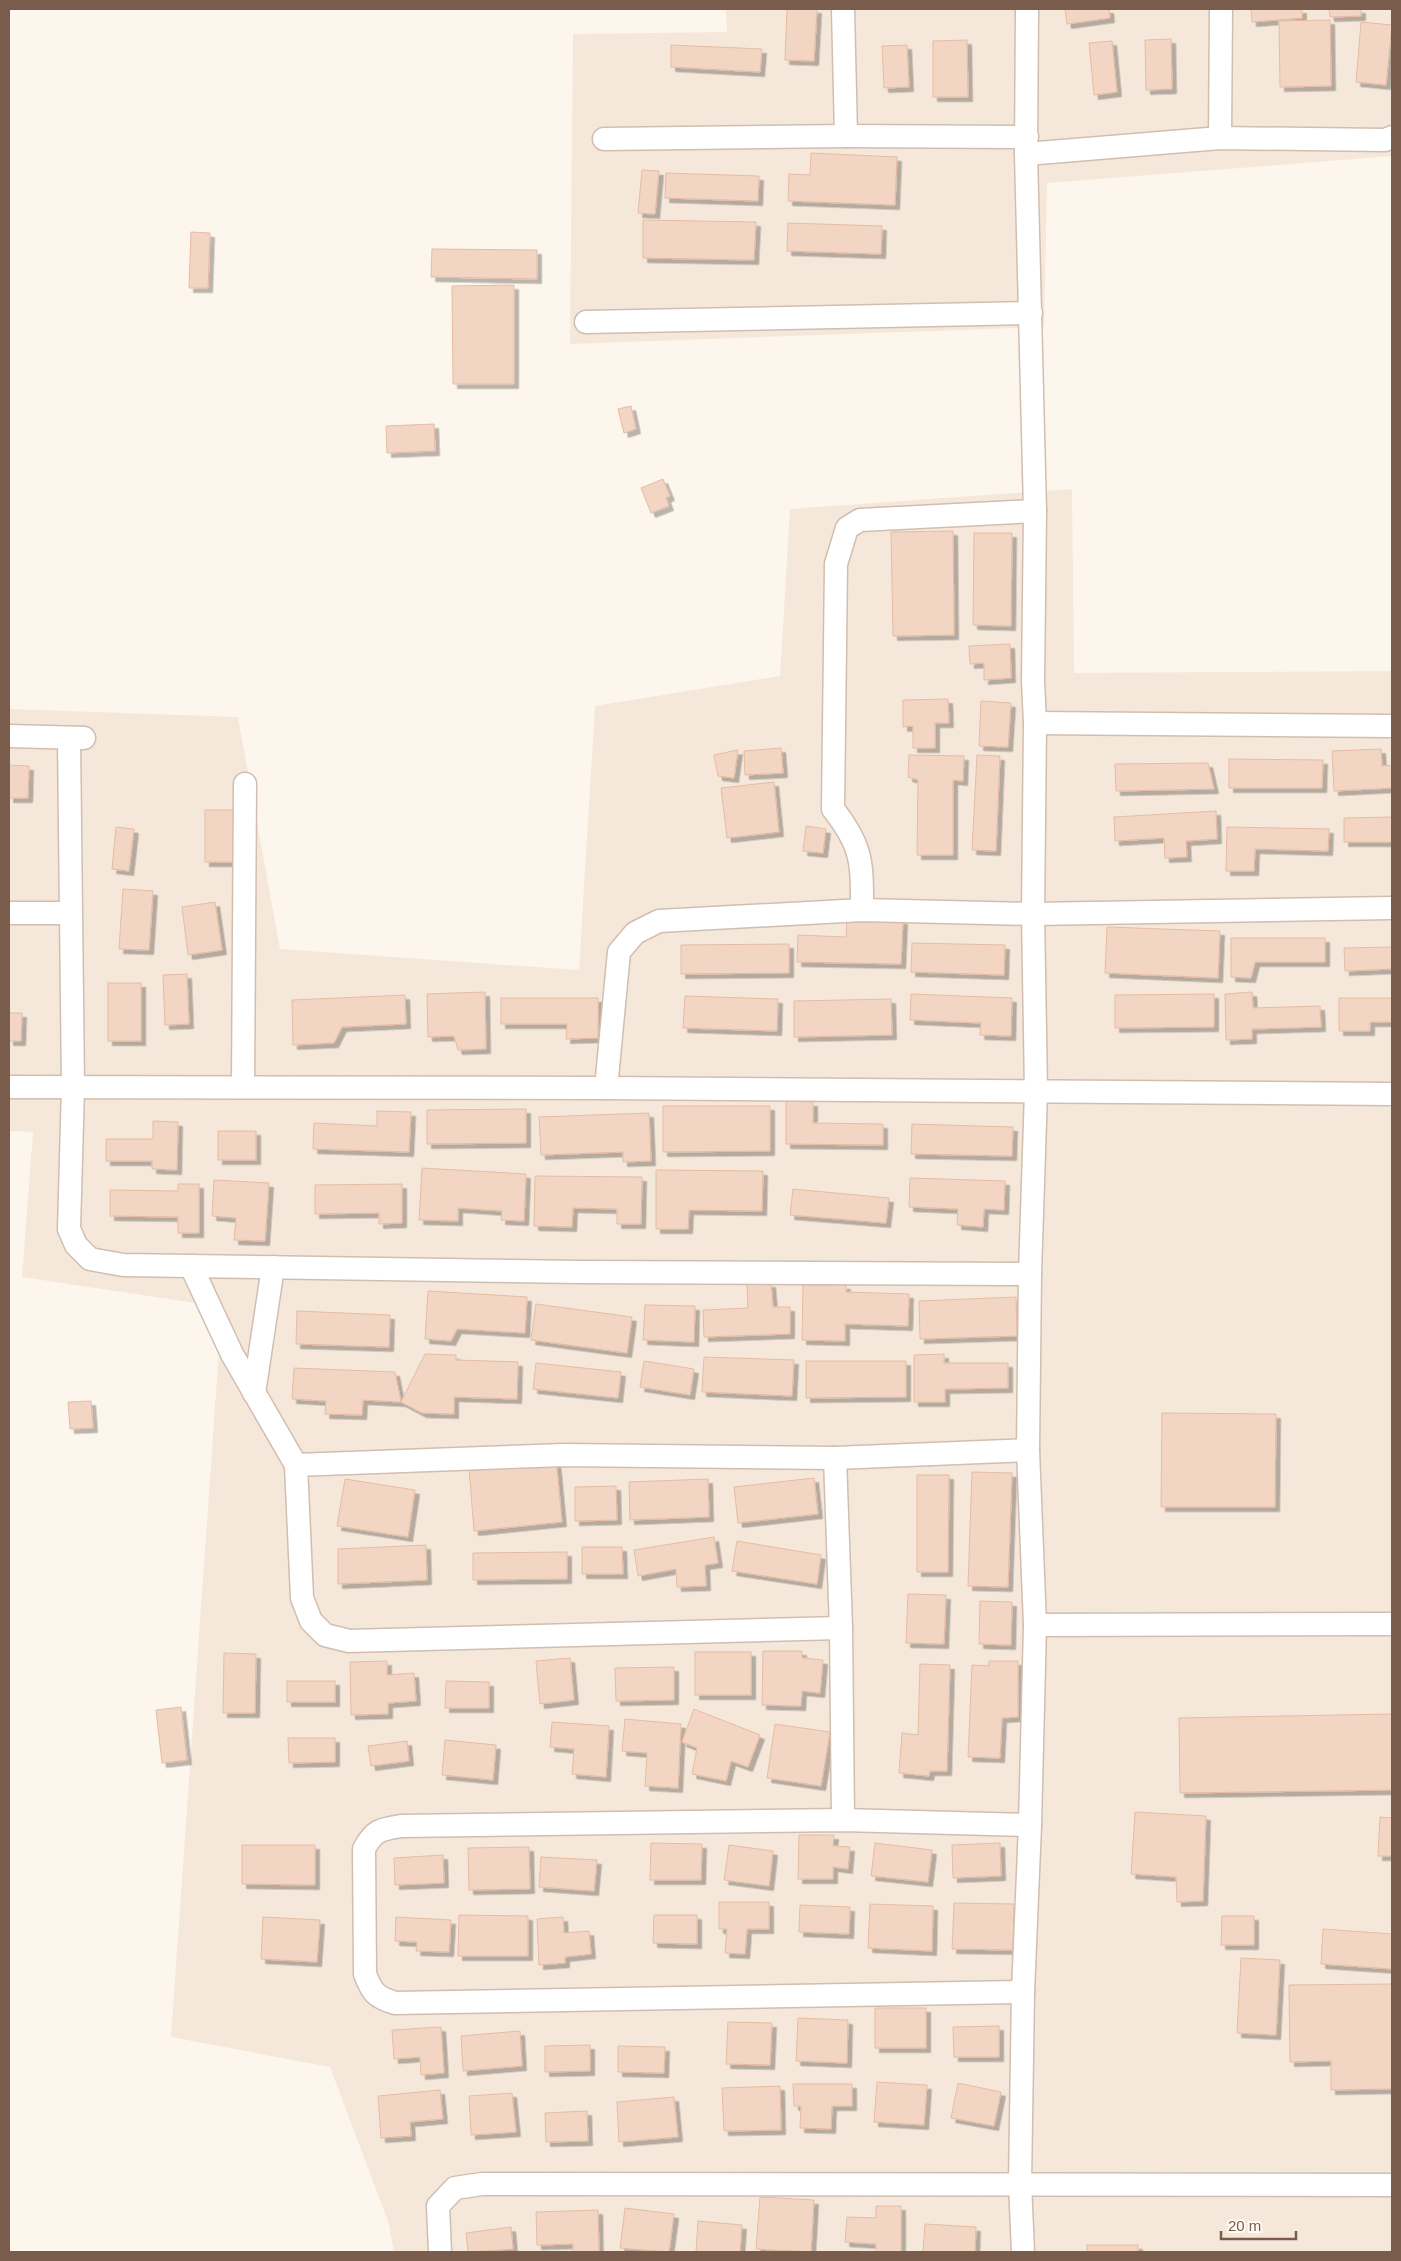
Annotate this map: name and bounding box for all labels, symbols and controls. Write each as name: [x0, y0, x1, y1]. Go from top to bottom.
scale bar: [1221, 2208, 1296, 2240]
text: 20 m: [1228, 2217, 1261, 2234]

